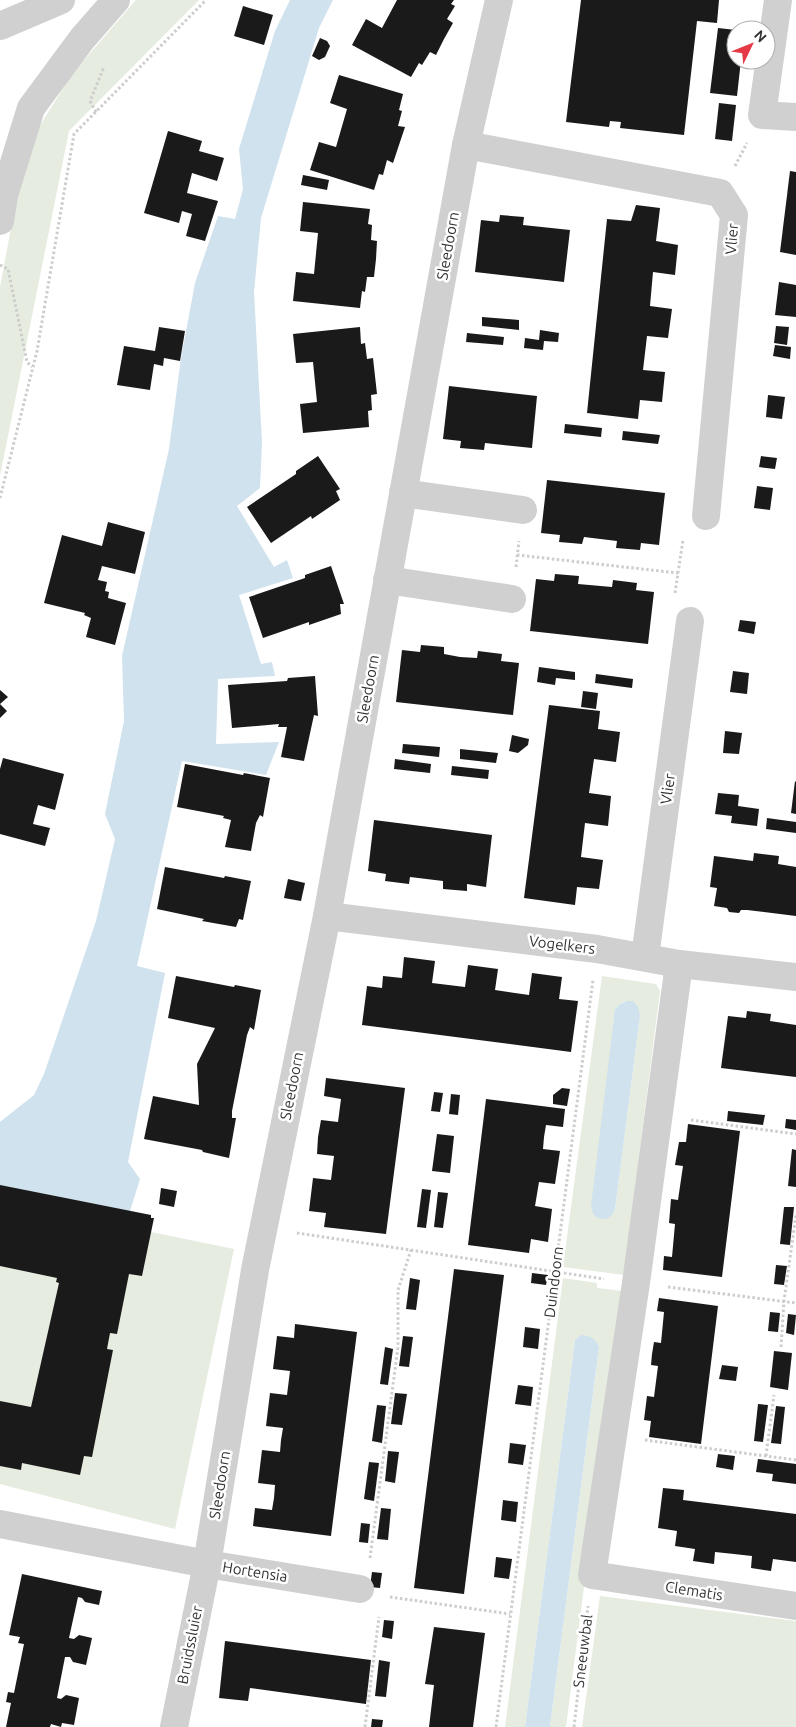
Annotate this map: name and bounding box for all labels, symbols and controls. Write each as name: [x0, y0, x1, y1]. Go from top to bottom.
north arrow: [726, 20, 776, 70]
text: N: [751, 27, 770, 45]
street label: Sleedoorn: [433, 210, 462, 281]
street label: Vlier: [722, 222, 741, 255]
street label: Sleedoorn: [353, 653, 382, 724]
street label: Vlier: [657, 772, 678, 806]
street label: Vogelkers: [528, 932, 596, 957]
street label: Sleedoorn: [277, 1050, 306, 1121]
street label: Duindoorn: [541, 1245, 566, 1319]
street label: Sleedoorn: [206, 1450, 233, 1520]
street label: Hortensia: [221, 1558, 289, 1585]
street label: Clematis: [664, 1578, 724, 1603]
street label: Bruidssluier: [174, 1604, 205, 1685]
street label: Sneeuwbal: [570, 1613, 595, 1688]

